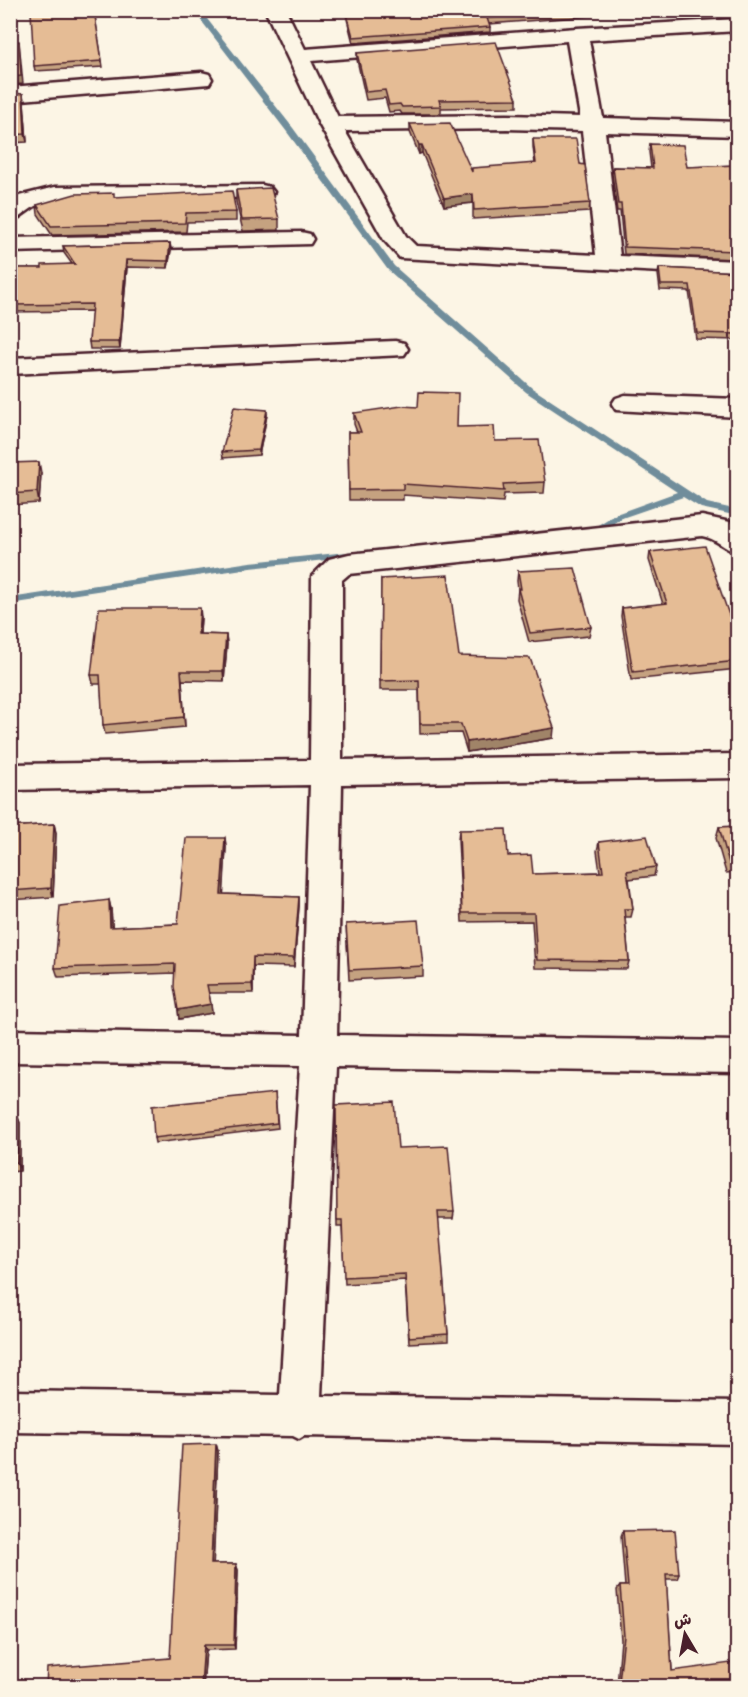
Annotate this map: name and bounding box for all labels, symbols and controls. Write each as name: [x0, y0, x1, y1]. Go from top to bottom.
north arrow: [655, 1604, 715, 1664]
text: ش: [672, 1608, 693, 1633]

